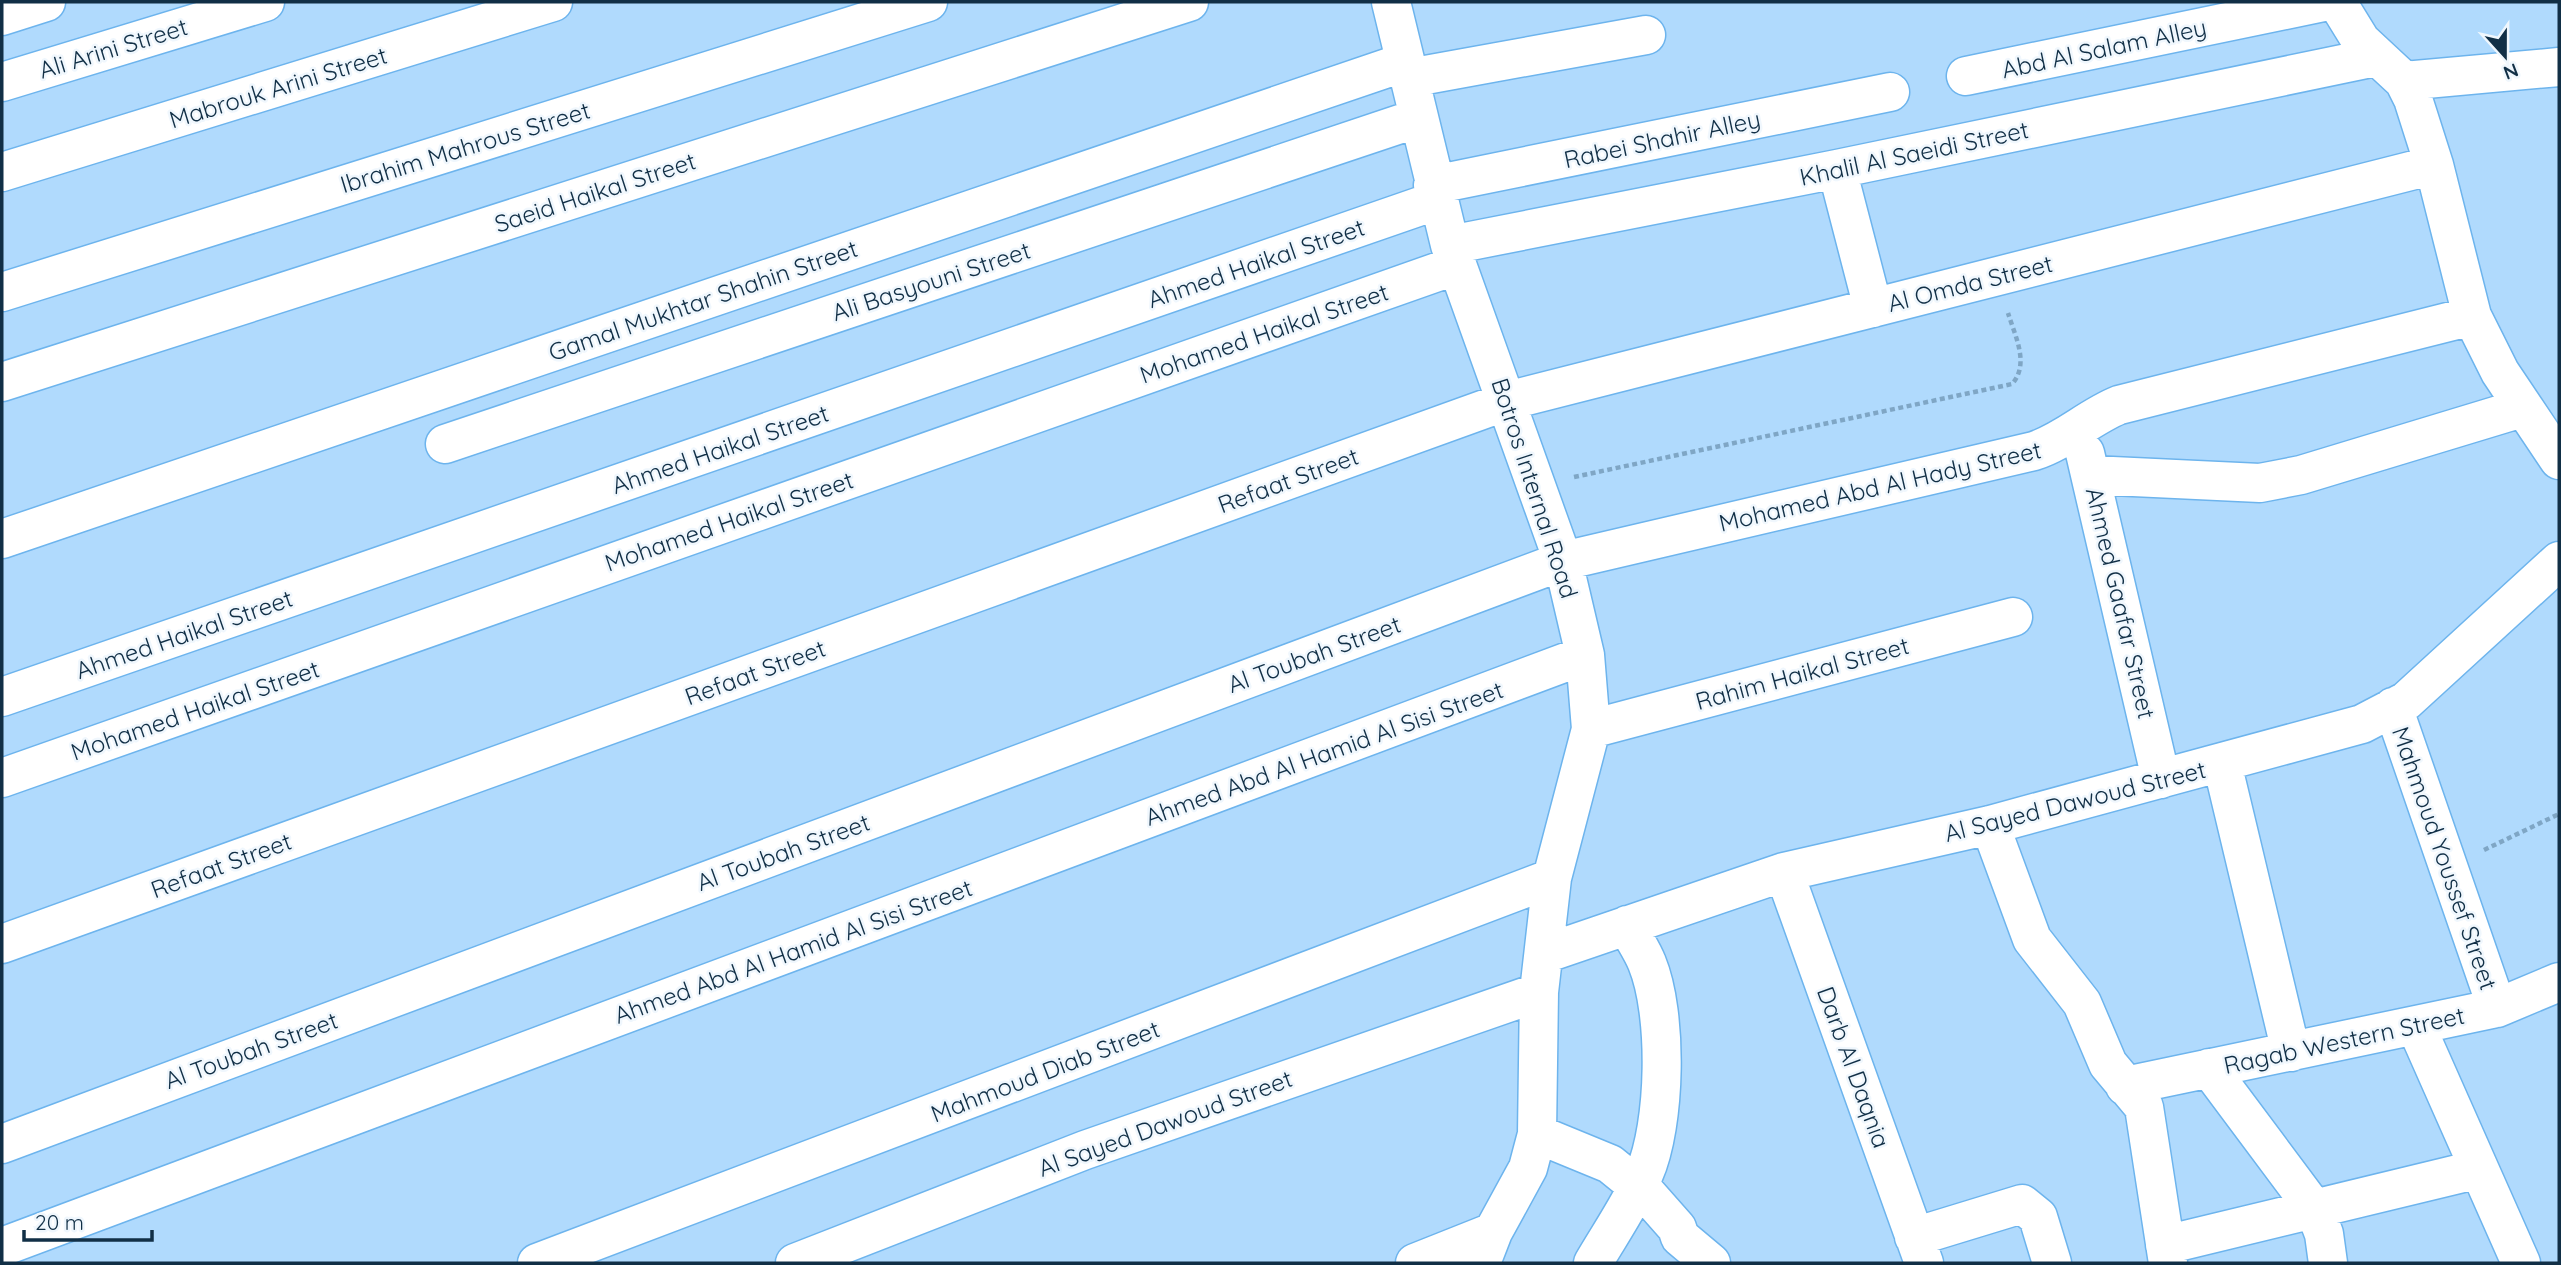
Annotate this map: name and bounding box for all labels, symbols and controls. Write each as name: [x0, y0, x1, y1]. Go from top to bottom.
street label: Ali Arini Street: [35, 11, 191, 85]
street label: Abd Al Salam Alley: [1999, 12, 2209, 84]
north arrow: [2470, 21, 2540, 91]
street label: Mabrouk Arini Street: [165, 40, 391, 134]
text: N: [2500, 58, 2522, 86]
street label: Ibrahim Mahrous Street: [337, 95, 593, 199]
street label: Rabei Shahir Alley: [1561, 104, 1763, 174]
street label: Khalil Al Saeidi Street: [1797, 114, 2031, 192]
street label: Saeid Haikal Street: [491, 145, 699, 239]
street label: Ahmed Haikal Street: [1144, 212, 1368, 314]
street label: Gamal Mukhtar Shahin Street: [545, 233, 861, 367]
street label: Ali Basyouni Street: [828, 235, 1034, 327]
street label: Al Omda Street: [1884, 248, 2056, 318]
street label: Mohamed Haikal Street: [1136, 276, 1392, 390]
street label: Botros Internal Road: [1485, 374, 1585, 602]
street label: Ahmed Haikal Street: [608, 398, 832, 500]
street label: Mohamed Abd Al Hady Street: [1716, 434, 2044, 538]
street label: Refaat Street: [1213, 441, 1363, 519]
street label: Mohamed Haikal Street: [601, 464, 857, 578]
street label: Ahmed Gaafar Street: [2080, 484, 2162, 722]
street label: Ahmed Haikal Street: [72, 583, 296, 685]
street label: Al Toubah Street: [1223, 609, 1405, 699]
street label: Rahim Haikal Street: [1692, 630, 1912, 716]
street label: Refaat Street: [680, 633, 830, 711]
street label: Mohamed Haikal Street: [67, 653, 323, 767]
street label: Ahmed Abd Al Hamid Al Sisi Street: [1141, 674, 1507, 832]
street label: Mahmoud Youssef Street: [2386, 722, 2504, 994]
street label: Al Sayed Dawoud Street: [1941, 754, 2209, 848]
street label: Al Toubah Street: [692, 807, 874, 897]
street label: Refaat Street: [146, 826, 296, 904]
street label: Ahmed Abd Al Hamid Al Sisi Street: [610, 872, 976, 1030]
street label: Darb Al Daqnia: [1811, 982, 1897, 1152]
street label: Ragab Western Street: [2221, 1000, 2467, 1080]
street label: Al Toubah Street: [160, 1005, 342, 1095]
street label: Mahmoud Diab Street: [926, 1013, 1164, 1129]
street label: Al Sayed Dawoud Street: [1034, 1063, 1296, 1183]
scale bar: [24, 1198, 152, 1242]
text: 20 m: [35, 1209, 84, 1235]

